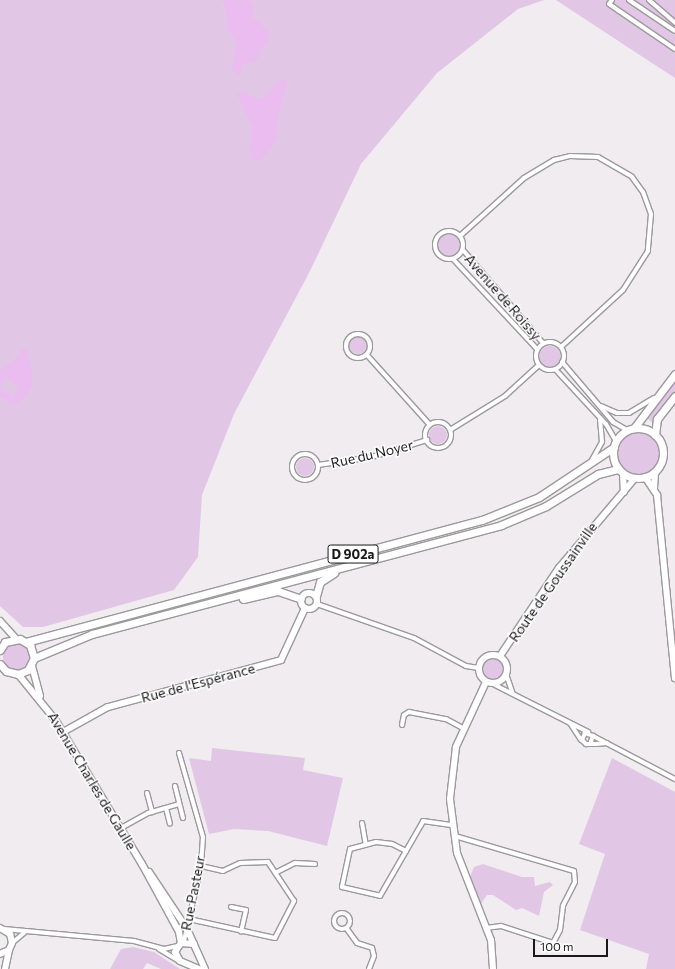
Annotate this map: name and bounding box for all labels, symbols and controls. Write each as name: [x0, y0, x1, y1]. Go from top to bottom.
street label: Avenue de Roissy: [461, 251, 545, 343]
street label: Rue du Noyer: [329, 436, 415, 472]
street label: Route de Goussainville: [505, 519, 601, 645]
road number: D 902a: [327, 543, 379, 565]
street label: Rue de l'Espérance: [139, 660, 257, 706]
street label: Avenue Charles de Gaulle: [44, 709, 140, 853]
street label: Rue Pasteur: [177, 854, 209, 932]
scale bar: [535, 931, 610, 957]
text: 100 m: [540, 939, 574, 953]

